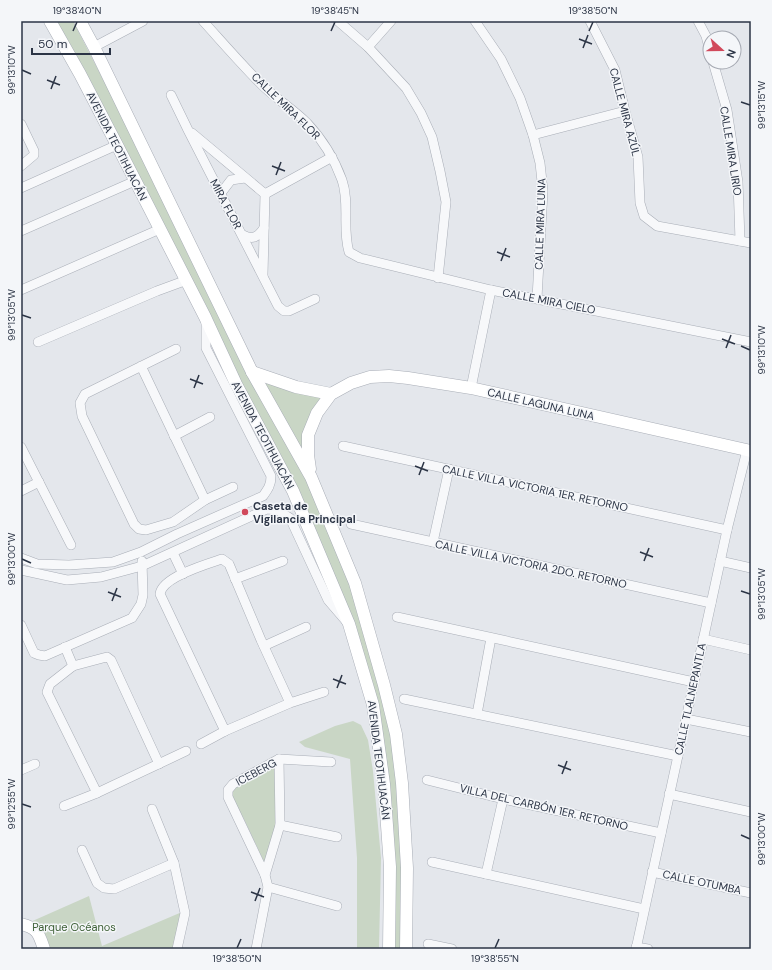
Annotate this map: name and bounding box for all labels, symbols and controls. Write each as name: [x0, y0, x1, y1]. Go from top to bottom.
text: 19°38'40"N: [53, 4, 101, 17]
text: 19°38'45"N: [311, 4, 359, 17]
text: 19°38'50"N: [569, 4, 618, 17]
scale bar: [32, 30, 110, 56]
north arrow: [702, 30, 742, 70]
text: 50 m: [38, 36, 67, 52]
text: 99°13'10"W: [5, 45, 18, 95]
text: N: [723, 47, 739, 60]
street label: CALLE MIRA AZÚL: [607, 66, 644, 158]
street label: CALLE MIRA FLOR: [249, 70, 323, 142]
text: 99°13'15"W: [755, 81, 768, 129]
street label: AVENIDA TEOTIHUACÁN: [83, 89, 151, 203]
street label: CALLE MIRA LIRIO: [717, 105, 745, 197]
street label: MIRA FLOR: [207, 177, 245, 231]
street label: CALLE MIRA LUNA: [531, 178, 549, 270]
street label: CALLE MIRA CIELO: [501, 285, 597, 317]
text: 99°13'05"W: [5, 289, 18, 341]
text: 99°13'10"W: [755, 325, 768, 375]
street label: AVENIDA TEOTIHUACÁN: [229, 379, 297, 491]
street label: CALLE LAGUNA LUNA: [486, 385, 596, 423]
street label: CALLE VILLA VICTORIA 1ER. RETORNO: [441, 461, 629, 515]
place label: Caseta de Vigilancia Principal: [253, 499, 356, 526]
marker: Caseta de Vigilancia Principal: [240, 507, 250, 517]
text: 99°13'00"W: [5, 532, 18, 585]
street label: CALLE VILLA VICTORIA 2DO. RETORNO: [434, 537, 628, 591]
text: 99°13'05"W: [755, 568, 768, 620]
street label: CALLE TLALNEPANTLA: [671, 642, 709, 756]
street label: AVENIDA TEOTIHUACÁN: [365, 699, 393, 821]
street label: ICEBERG: [233, 755, 279, 789]
text: 99°12'55"W: [5, 778, 18, 829]
street label: VILLA DEL CARBÓN 1ER. RETORNO: [458, 781, 630, 833]
text: 99°13'00"W: [755, 812, 768, 865]
street label: CALLE OTUMBA: [661, 867, 743, 897]
park label: Parque Océanos: [32, 920, 116, 934]
text: 19°38'50"N: [213, 952, 262, 965]
text: 19°38'55"N: [471, 952, 519, 965]

